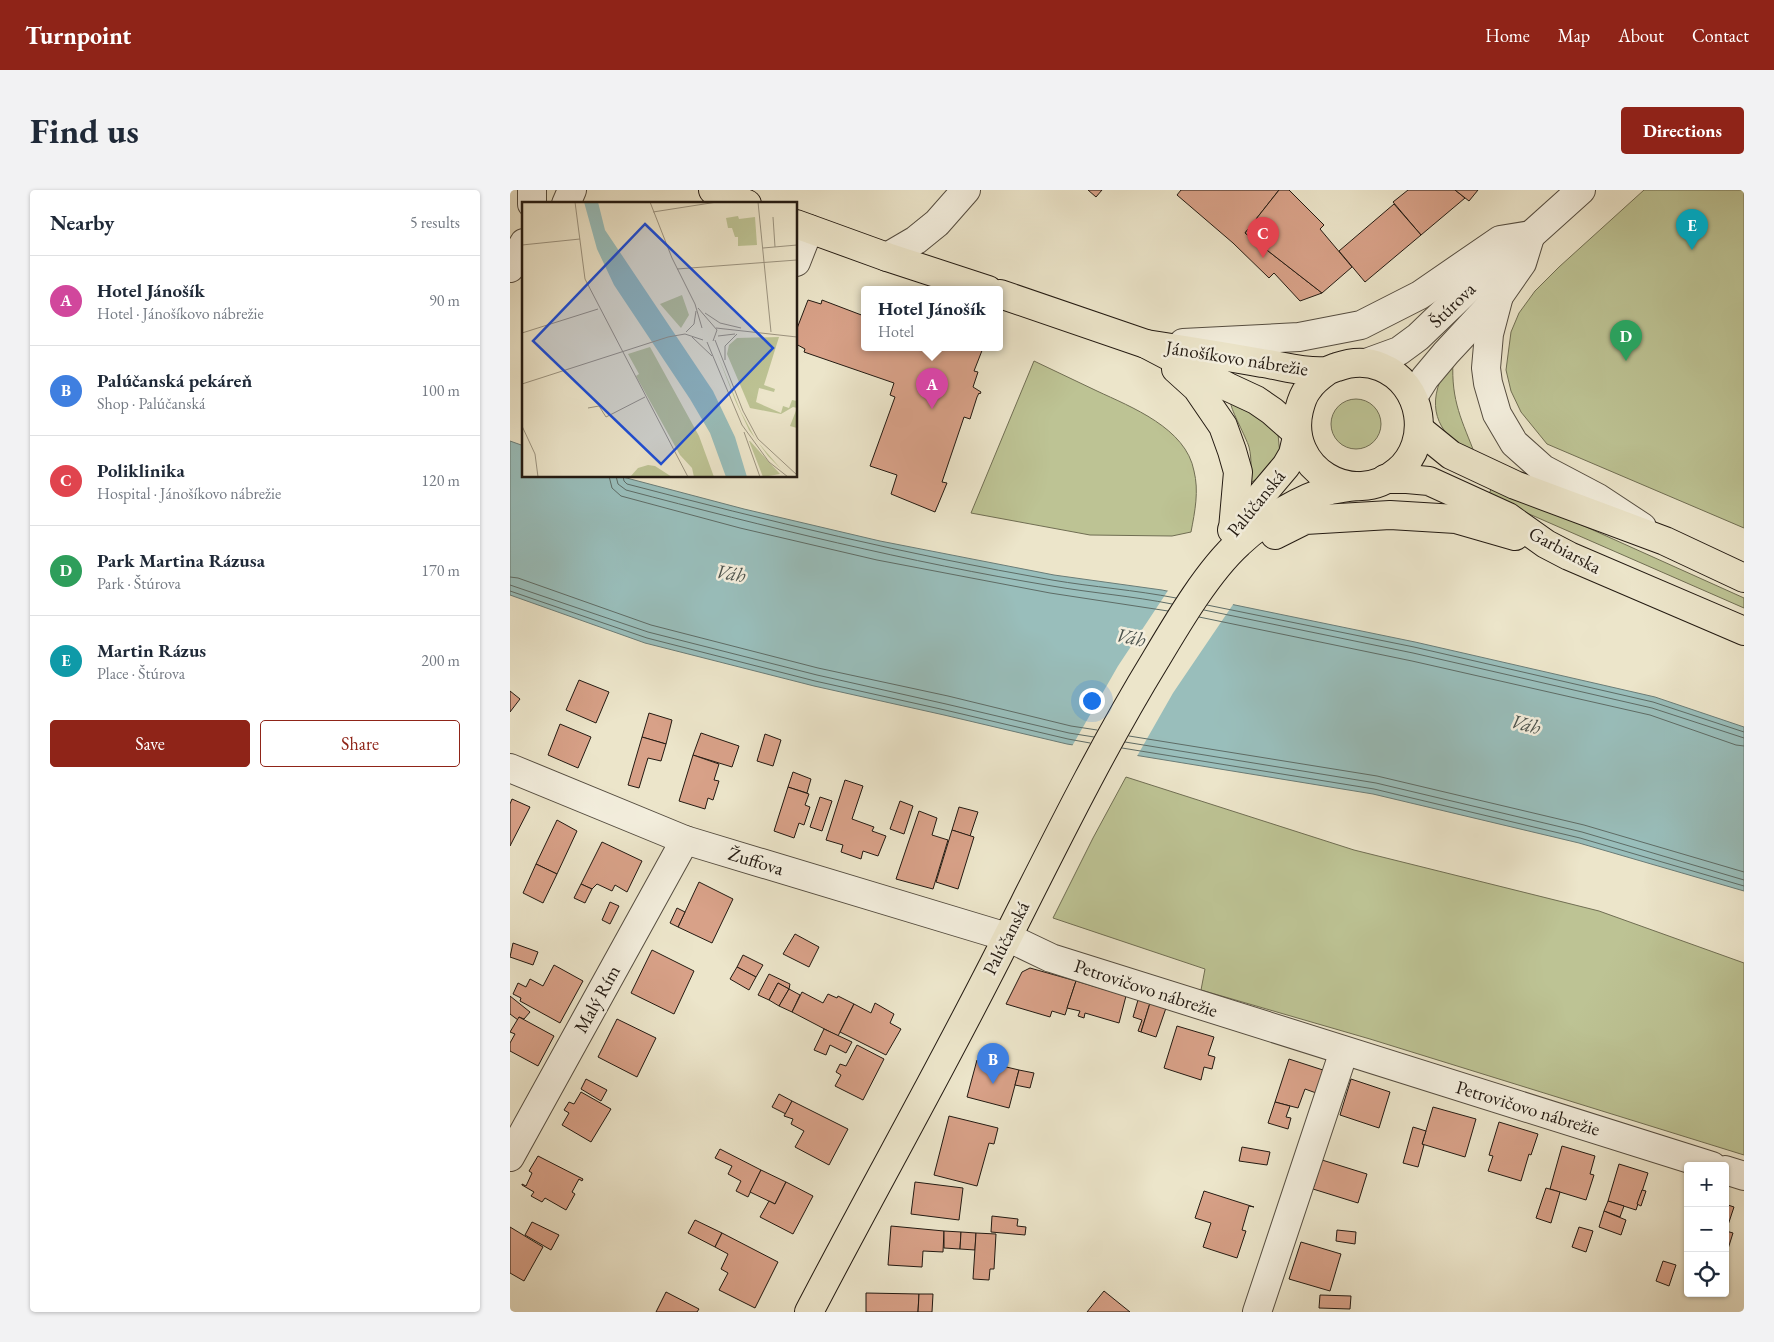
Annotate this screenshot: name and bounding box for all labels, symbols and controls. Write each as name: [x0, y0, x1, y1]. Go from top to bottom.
text: Turnpoint: [25, 20, 131, 51]
text: Home: [1485, 24, 1530, 47]
text: Map: [1558, 24, 1590, 47]
text: About: [1618, 24, 1664, 47]
text: Contact: [1692, 24, 1749, 47]
button: Directions: [1621, 107, 1744, 154]
text: Find us: [30, 108, 139, 153]
inset map: [522, 202, 798, 478]
text: Nearby: [50, 209, 114, 236]
pin: E: [1676, 209, 1708, 250]
text: 5 results: [410, 212, 460, 233]
pin: C: [1247, 217, 1279, 258]
street label: Štúrova: [1423, 276, 1481, 333]
text: Hotel Jánošík: [97, 278, 205, 303]
popup: [861, 286, 1003, 351]
text: A: [60, 290, 72, 311]
text: 90 m: [429, 290, 460, 311]
text: Hotel Jánošík: [878, 296, 986, 321]
text: Hotel · Jánošíkovo nábrežie: [97, 303, 264, 324]
pin: D: [1610, 320, 1642, 361]
text: Hotel: [878, 321, 914, 342]
street label: Jánošíkovo nábrežie: [1162, 334, 1310, 382]
text: Palúčanská pekáreň: [97, 368, 252, 393]
pin: A: [916, 368, 948, 409]
text: B: [61, 380, 71, 401]
text: 100 m: [421, 380, 460, 401]
text: Shop · Palúčanská: [97, 393, 205, 414]
text: Poliklinika: [97, 458, 185, 483]
street label: Palúčanská: [1221, 464, 1291, 542]
text: C: [60, 470, 72, 491]
text: 120 m: [421, 470, 460, 491]
text: Hospital · Jánošíkovo nábrežie: [97, 483, 281, 504]
street label: Garbiarska: [1524, 520, 1606, 580]
text: Park Martina Rázusa: [97, 548, 265, 573]
water label: Váh: [714, 558, 748, 588]
text: D: [60, 560, 72, 581]
text: 170 m: [421, 560, 460, 581]
text: Park · Štúrova: [97, 573, 181, 594]
water label: Váh: [1114, 621, 1148, 653]
text: Martin Rázus: [97, 638, 206, 663]
text: E: [61, 650, 71, 671]
text: 200 m: [421, 650, 460, 671]
text: Place · Štúrova: [97, 663, 185, 684]
your location: [1079, 688, 1105, 714]
water label: Váh: [1508, 708, 1544, 741]
button: Save: [50, 720, 250, 767]
button: Share: [260, 720, 460, 767]
street label: Žuffova: [725, 841, 787, 881]
street label: Palúčanská: [977, 897, 1035, 979]
street label: Petrovičovo nábrežie: [1071, 953, 1221, 1023]
street label: Malý Rím: [568, 960, 626, 1037]
pin: B: [977, 1043, 1009, 1084]
street label: Petrovičovo nábrežie: [1453, 1074, 1603, 1142]
map controls: [1684, 1162, 1729, 1297]
button: +: [1684, 1162, 1729, 1207]
button: −: [1684, 1207, 1729, 1252]
button: locate: [1684, 1252, 1729, 1297]

